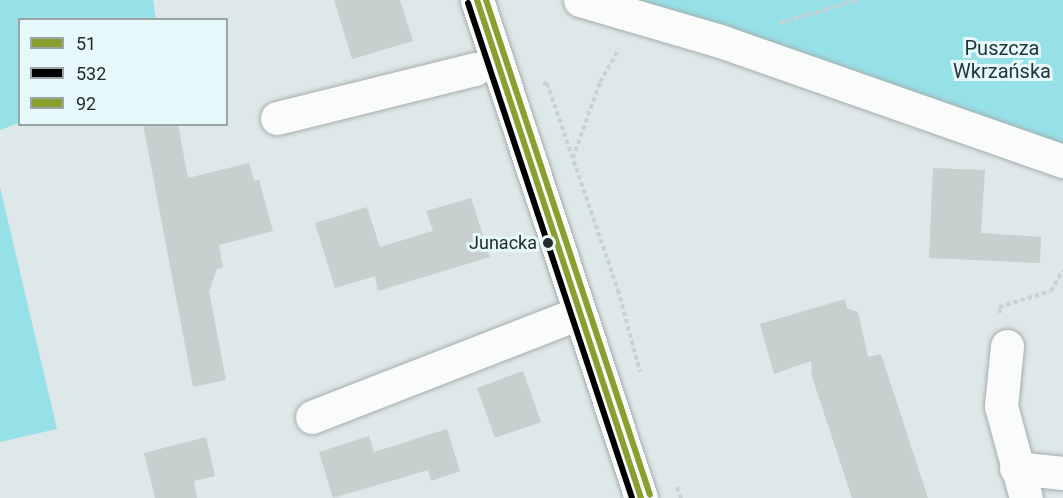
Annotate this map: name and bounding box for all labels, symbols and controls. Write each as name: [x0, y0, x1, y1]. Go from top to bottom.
legend: [18, 18, 228, 126]
text: 51: [76, 33, 96, 54]
park label: Puszcza Wkrzańska: [953, 37, 1051, 84]
text: 532: [76, 63, 106, 84]
text: 92: [76, 93, 96, 114]
place label: Junacka: [469, 232, 537, 254]
marker: Junacka: [542, 237, 554, 249]

